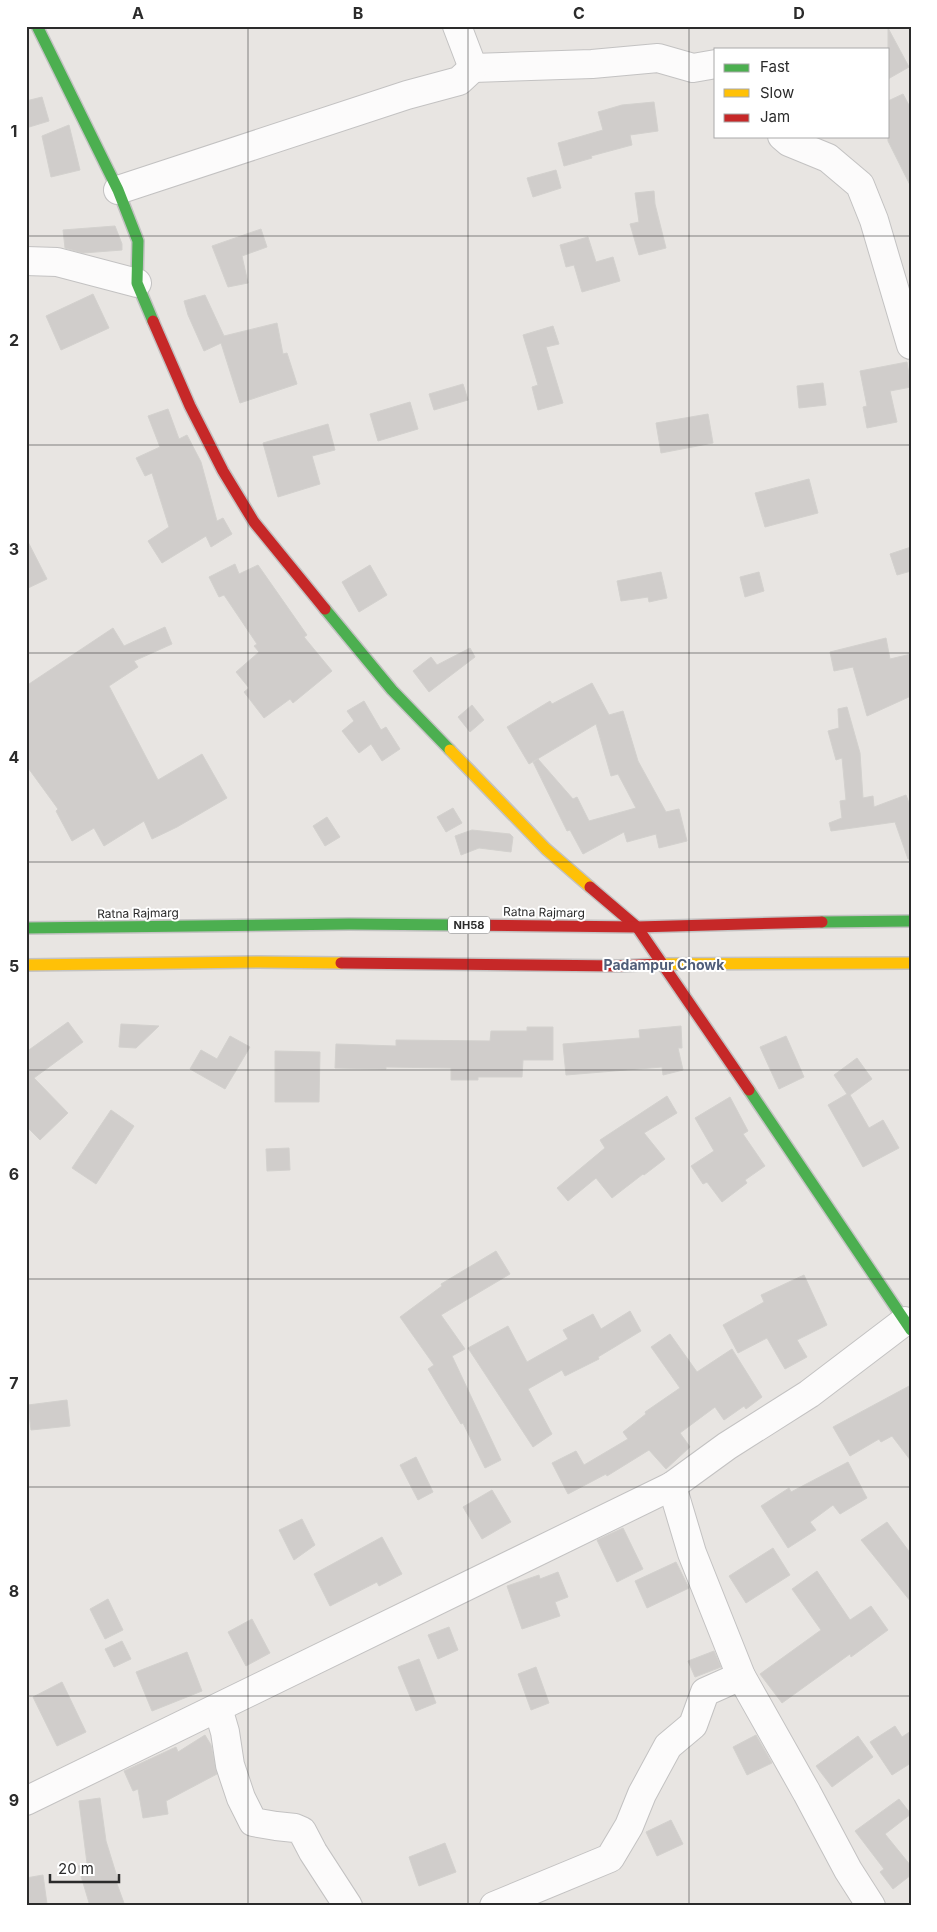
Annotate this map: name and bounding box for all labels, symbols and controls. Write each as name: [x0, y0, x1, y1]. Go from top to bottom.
text: A: [132, 3, 144, 23]
text: B: [353, 3, 363, 23]
text: C: [573, 3, 585, 23]
text: D: [793, 3, 805, 23]
legend: [714, 48, 890, 138]
text: Fast: [760, 57, 790, 76]
text: Slow: [760, 83, 794, 102]
text: Jam: [760, 107, 790, 126]
text: 1: [11, 121, 17, 141]
text: 2: [9, 330, 19, 350]
text: 3: [9, 539, 19, 559]
text: 4: [9, 747, 20, 767]
street label: Ratna Rajmarg: [503, 904, 585, 920]
street label: Ratna Rajmarg: [97, 905, 179, 921]
road number: NH58: [448, 916, 490, 934]
text: 5: [9, 956, 19, 976]
district label: Padampur Chowk: [604, 956, 725, 973]
text: 6: [9, 1164, 19, 1184]
text: 7: [9, 1373, 19, 1393]
text: 8: [9, 1581, 19, 1601]
text: 9: [9, 1790, 19, 1810]
scale bar: [50, 1852, 119, 1884]
text: 20 m: [58, 1859, 94, 1878]

